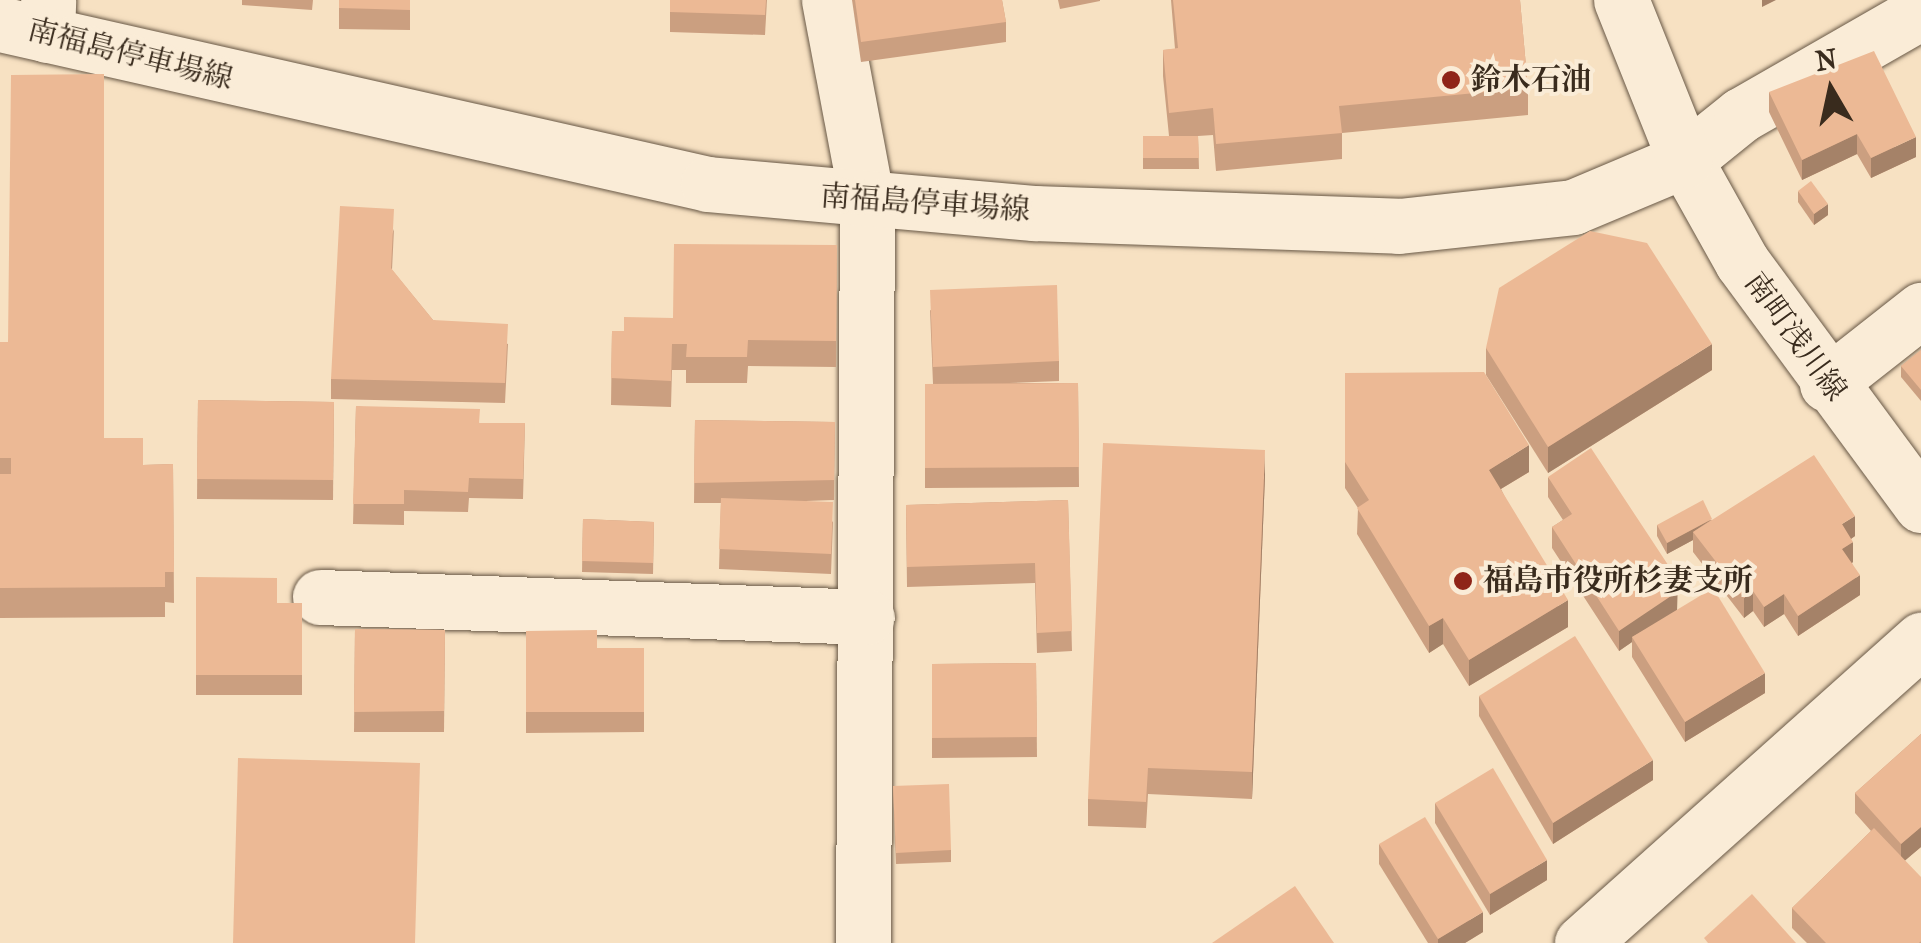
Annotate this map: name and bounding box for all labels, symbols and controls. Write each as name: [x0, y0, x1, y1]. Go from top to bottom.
street label: 南福島停車場線: [24, 12, 236, 98]
north arrow: [1781, 40, 1881, 140]
text: N: [1813, 42, 1839, 78]
place label: 鈴木石油: [1471, 62, 1591, 98]
marker: 鈴木石油: [1440, 69, 1462, 91]
street label: 南福島停車場線: [819, 179, 1031, 229]
street label: 南町浅川線: [1736, 266, 1854, 408]
place label: 福島市役所杉妻支所: [1483, 563, 1753, 599]
marker: 福島市役所杉妻支所: [1452, 570, 1474, 592]

